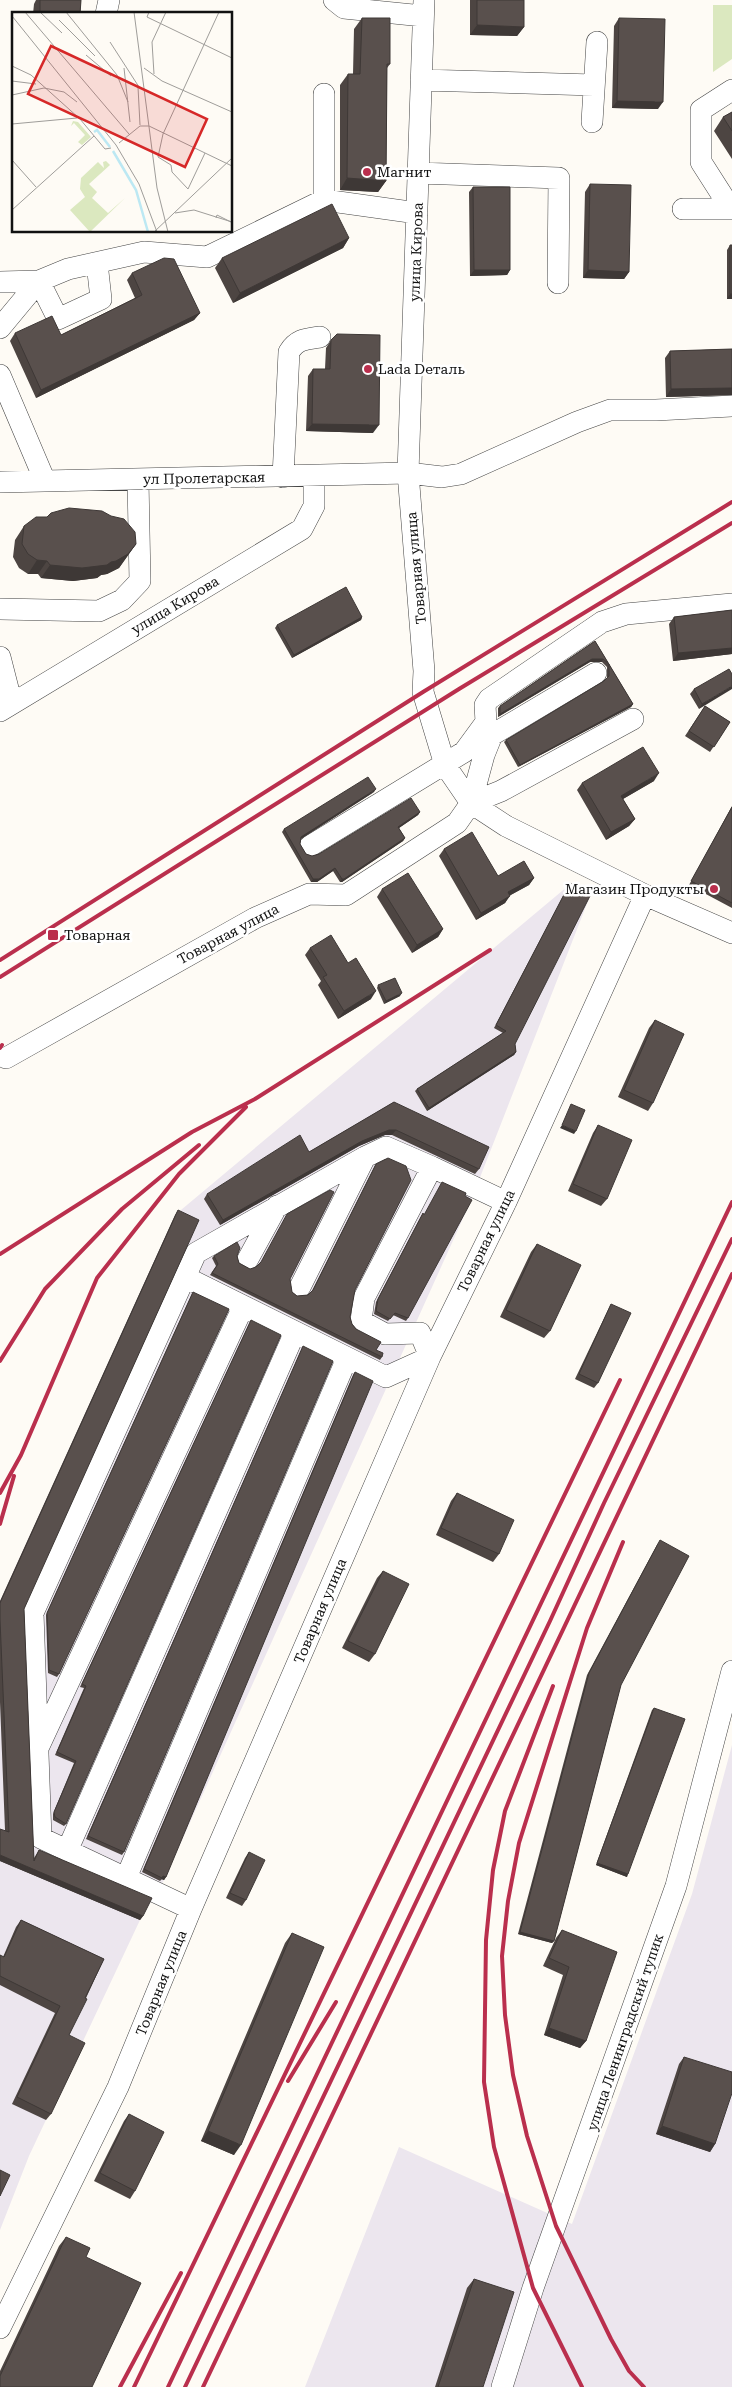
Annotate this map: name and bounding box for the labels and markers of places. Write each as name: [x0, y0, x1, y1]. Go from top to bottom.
place label: Магнит: [377, 164, 431, 180]
marker: Магнит: [361, 166, 373, 178]
place label: Lada Dеталь: [378, 361, 465, 377]
marker: Lada Dеталь: [362, 363, 374, 375]
place label: Магазин Продукты: [565, 881, 704, 897]
marker: Магазин Продукты: [708, 883, 720, 895]
place label: Товарная: [64, 927, 130, 943]
marker: Товарная: [46, 928, 60, 942]

